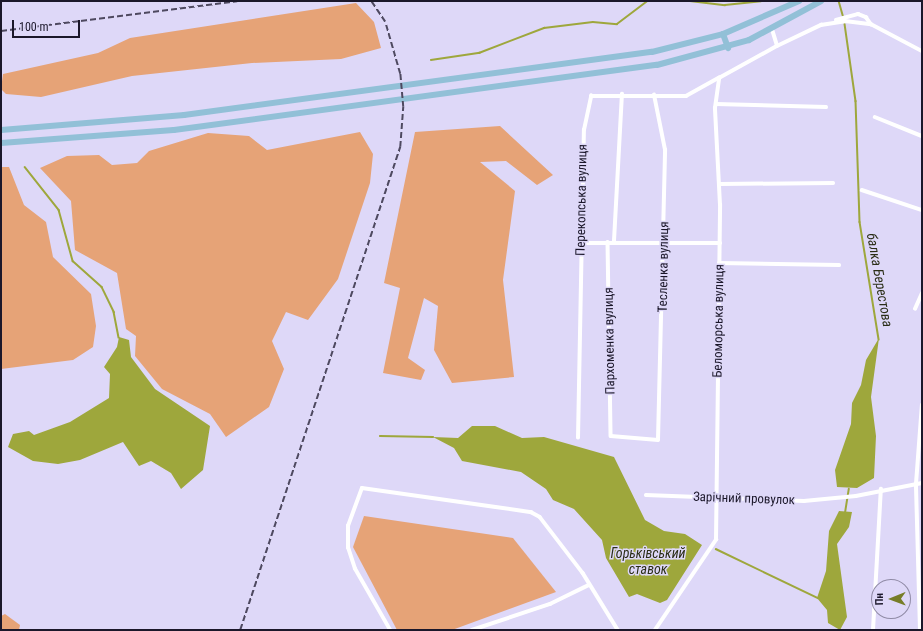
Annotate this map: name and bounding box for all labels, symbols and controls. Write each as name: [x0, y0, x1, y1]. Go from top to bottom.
scale bar: [14, 12, 82, 38]
text: 100 m: [19, 20, 49, 34]
street label: Перекопська вулиця: [573, 144, 591, 256]
street label: Тесленка вулиця: [655, 221, 673, 313]
water label: балка Берестова: [863, 232, 897, 328]
street label: Беломорська вулиця: [710, 264, 728, 378]
street label: Пархоменка вулиця: [601, 287, 619, 395]
street label: Зарічний провулок: [693, 489, 795, 509]
water label: Горьківський ставок: [611, 545, 685, 578]
north arrow: [871, 579, 911, 619]
text: Пн: [873, 593, 886, 605]

